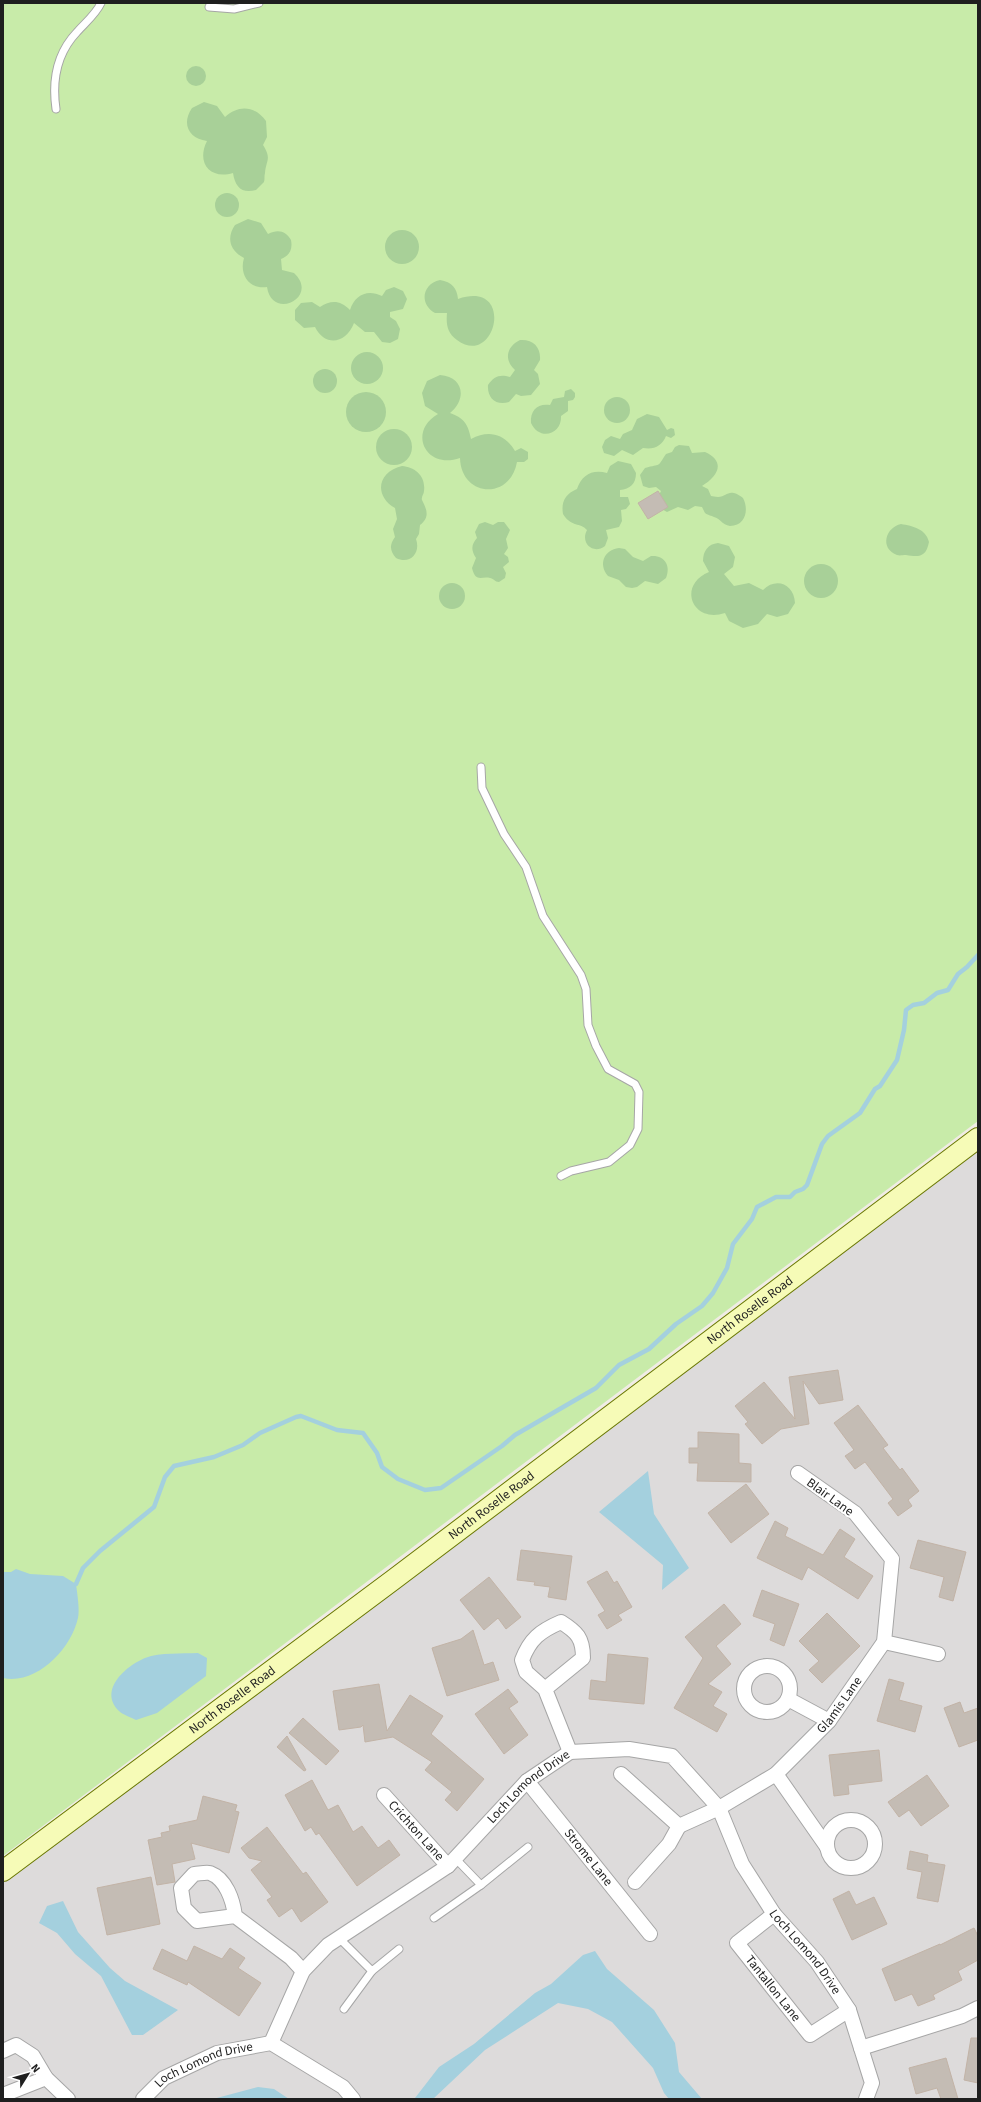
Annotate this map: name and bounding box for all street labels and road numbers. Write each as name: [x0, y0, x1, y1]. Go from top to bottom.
street label: North Roselle Road: [703, 1272, 797, 1349]
street label: North Roselle Road: [445, 1467, 538, 1544]
street label: Blair Lane: [803, 1474, 857, 1520]
street label: North Roselle Road: [185, 1662, 279, 1738]
street label: Glamis Lane: [813, 1673, 866, 1737]
street label: Loch Lomond Drive: [483, 1746, 573, 1827]
street label: Crichton Lane: [384, 1797, 448, 1865]
street label: Strome Lane: [560, 1825, 617, 1890]
street label: Loch Lomond Drive: [764, 1906, 845, 1998]
street label: Tantallon Lane: [741, 1951, 805, 2025]
street label: Loch Lomond Drive: [150, 2038, 254, 2092]

